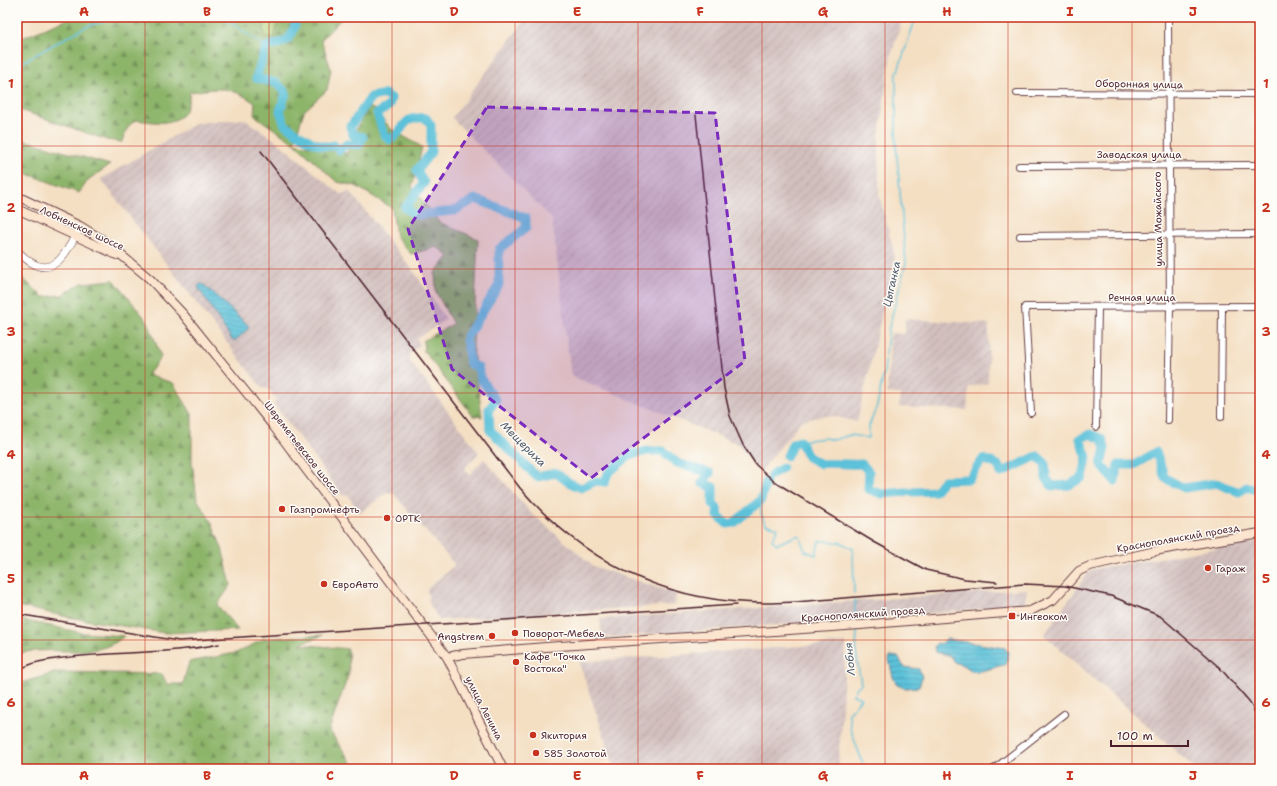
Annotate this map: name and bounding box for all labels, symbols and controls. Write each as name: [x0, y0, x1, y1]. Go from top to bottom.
text: A: [79, 3, 89, 20]
text: B: [203, 3, 211, 20]
text: C: [326, 3, 334, 20]
text: D: [449, 3, 459, 20]
text: E: [573, 3, 582, 20]
text: F: [696, 3, 704, 20]
text: G: [818, 3, 829, 20]
text: H: [942, 3, 952, 20]
text: I: [1066, 3, 1074, 20]
text: J: [1189, 3, 1197, 20]
text: 1: [8, 75, 14, 92]
text: 1: [1263, 75, 1269, 92]
street label: Оборонная улица: [1095, 77, 1184, 91]
street label: Заводская улица: [1097, 148, 1182, 161]
street label: улица Можайского: [1151, 171, 1165, 267]
text: 2: [6, 199, 16, 216]
text: 2: [1261, 199, 1271, 216]
street label: Лобненское шоссе: [38, 203, 126, 253]
water label: Цыганка: [879, 260, 905, 308]
street label: Речная улица: [1108, 291, 1176, 304]
text: 3: [6, 323, 16, 340]
text: 3: [1261, 323, 1271, 340]
street label: Шереметьевское шоссе: [261, 398, 343, 498]
water label: Мещериха: [497, 418, 549, 470]
text: 4: [6, 446, 16, 463]
text: 4: [1261, 446, 1271, 463]
place label: Газпромнефть: [290, 503, 360, 516]
marker: Газпромнефть: [277, 504, 287, 514]
place label: ОРТК: [395, 512, 421, 525]
marker: ОРТК: [382, 513, 392, 523]
street label: Краснополянский проезд: [1116, 521, 1241, 555]
place label: Гараж: [1216, 562, 1246, 575]
marker: Гараж: [1203, 563, 1213, 573]
text: 5: [7, 570, 15, 587]
text: 5: [1262, 570, 1270, 587]
place label: ЕвроАвто: [332, 578, 379, 591]
marker: ЕвроАвто: [319, 579, 329, 589]
street label: Краснополянский проезд: [801, 603, 926, 625]
place label: Ингеоком: [1020, 610, 1068, 623]
marker: Ингеоком: [1007, 611, 1017, 621]
place label: Поворот-Мебель: [523, 627, 605, 640]
marker: Поворот-Мебель: [510, 628, 520, 638]
place label: Angstrem: [437, 630, 484, 643]
marker: Angstrem: [487, 631, 497, 641]
water label: Лобня: [841, 642, 859, 677]
place label: Кафе "Точка Востока": [524, 650, 586, 675]
marker: Кафе "Точка Востока": [511, 657, 521, 667]
street label: улица Ленина: [462, 674, 506, 743]
text: 6: [6, 694, 16, 711]
text: 6: [1261, 694, 1271, 711]
scale bar: [1111, 722, 1188, 748]
text: 100 m: [1117, 728, 1153, 744]
place label: Якитория: [541, 729, 587, 742]
marker: Якитория: [528, 730, 538, 740]
place label: 585 Золотой: [544, 747, 607, 760]
marker: 585 Золотой: [531, 748, 541, 758]
text: A: [79, 767, 89, 784]
text: B: [203, 767, 211, 784]
text: C: [326, 767, 334, 784]
text: D: [449, 767, 459, 784]
text: E: [573, 767, 582, 784]
text: F: [696, 767, 704, 784]
text: G: [818, 767, 829, 784]
text: H: [942, 767, 952, 784]
text: I: [1066, 767, 1074, 784]
text: J: [1189, 767, 1197, 784]

